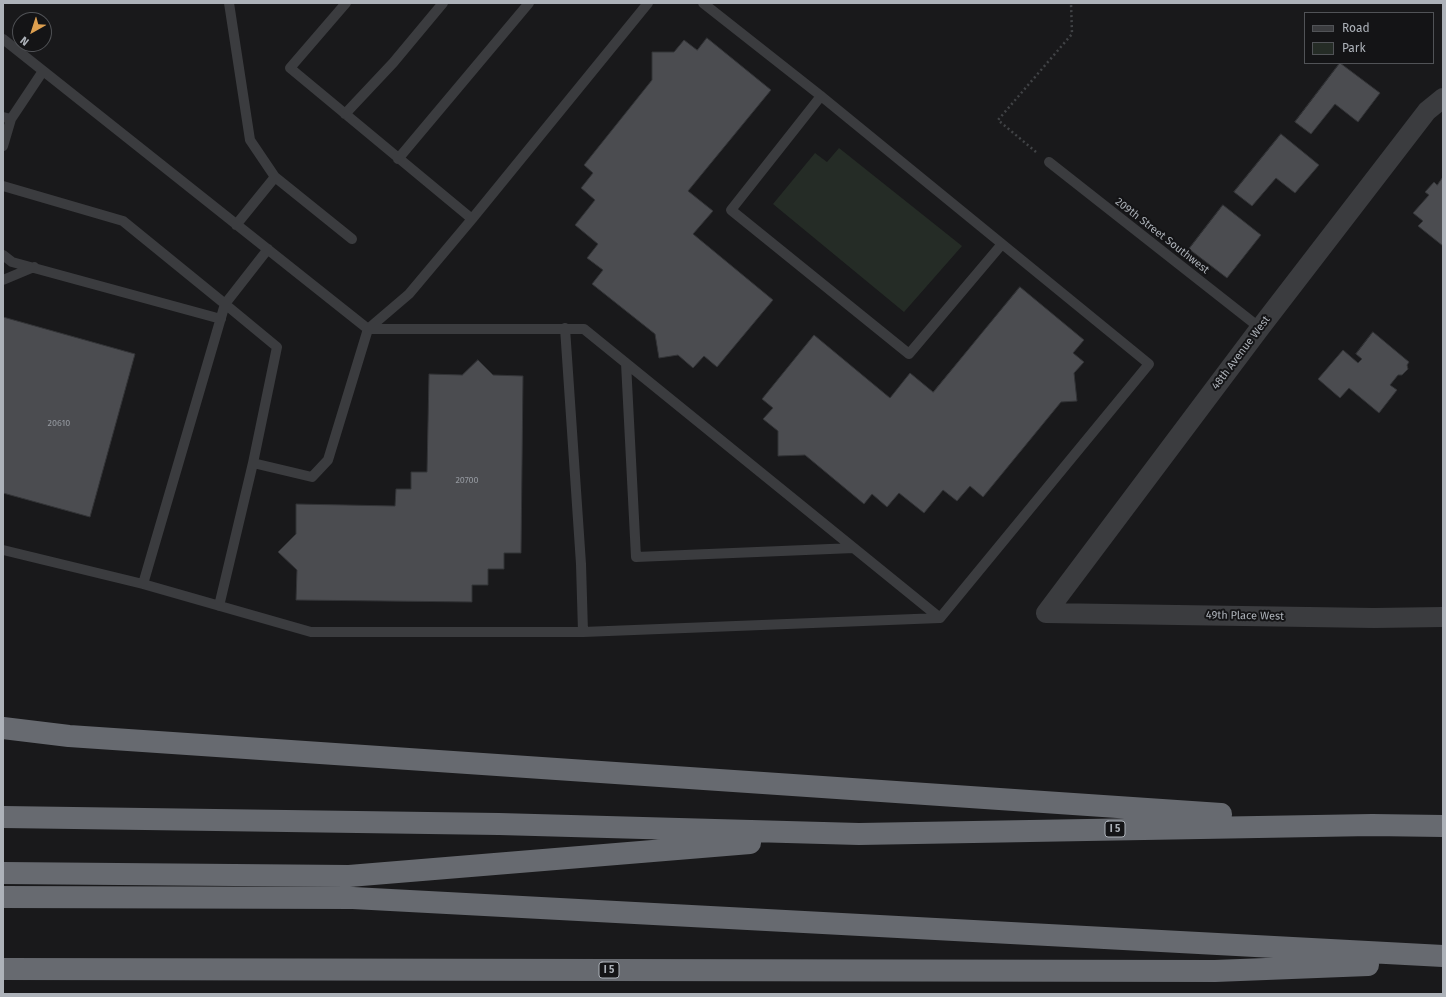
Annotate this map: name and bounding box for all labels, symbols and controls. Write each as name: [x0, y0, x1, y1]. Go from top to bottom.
north arrow: [12, 12, 52, 52]
legend: [1304, 12, 1434, 64]
text: Road: [1342, 21, 1370, 35]
text: N: [18, 34, 32, 48]
text: Park: [1342, 41, 1366, 55]
street label: 209th Street Southwest: [1112, 195, 1212, 277]
street label: 48th Avenue West: [1209, 314, 1273, 392]
house number: 20610: [48, 418, 70, 428]
house number: 20700: [455, 475, 479, 485]
street label: 49th Place West: [1206, 609, 1284, 623]
road number: I 5: [1105, 821, 1125, 837]
road number: I 5: [599, 962, 619, 978]

